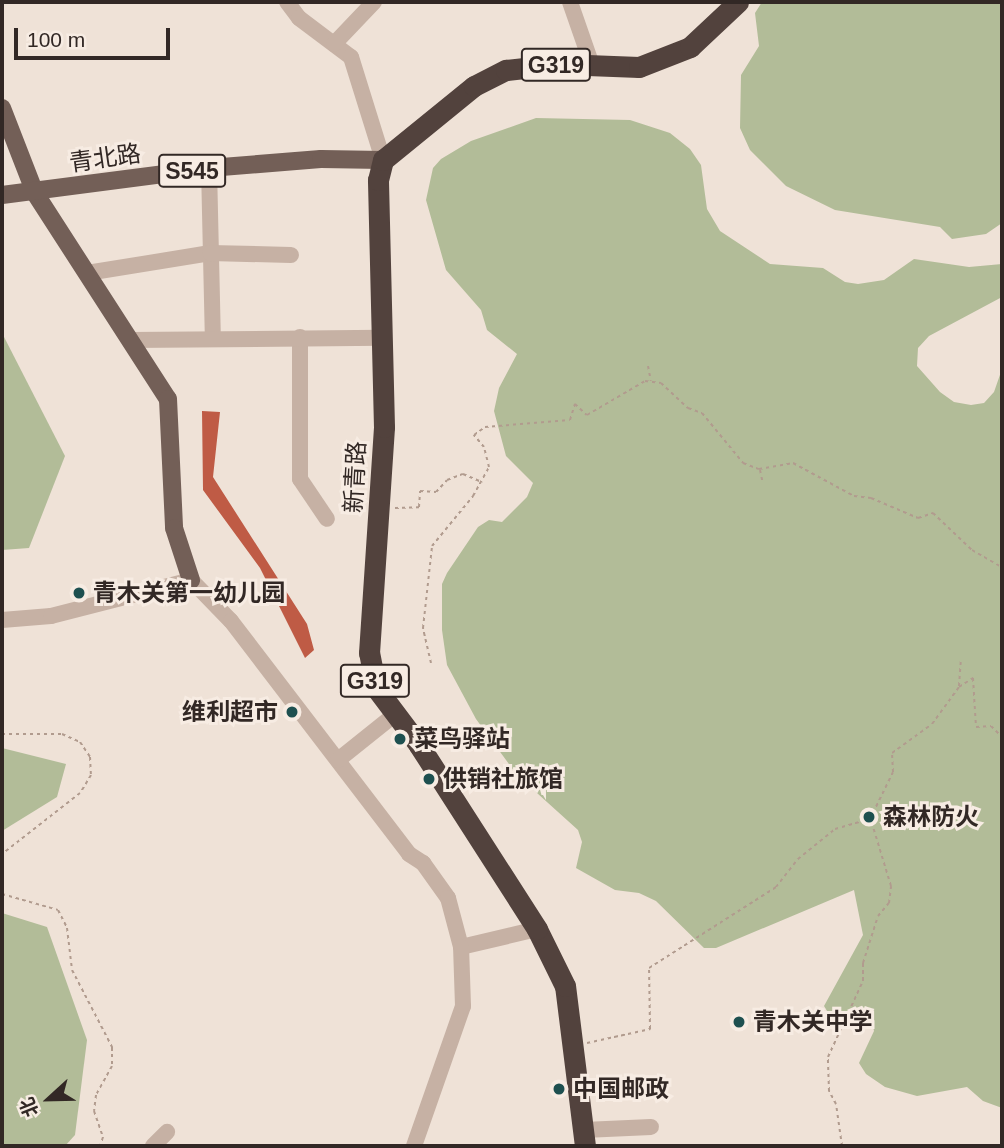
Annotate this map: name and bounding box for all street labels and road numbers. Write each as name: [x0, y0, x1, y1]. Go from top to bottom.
road number: G319: [519, 46, 593, 85]
street label: 青北路: [67, 139, 143, 177]
road number: S545: [157, 152, 227, 190]
street label: 新青路: [339, 440, 371, 514]
road number: G319: [338, 662, 412, 701]

